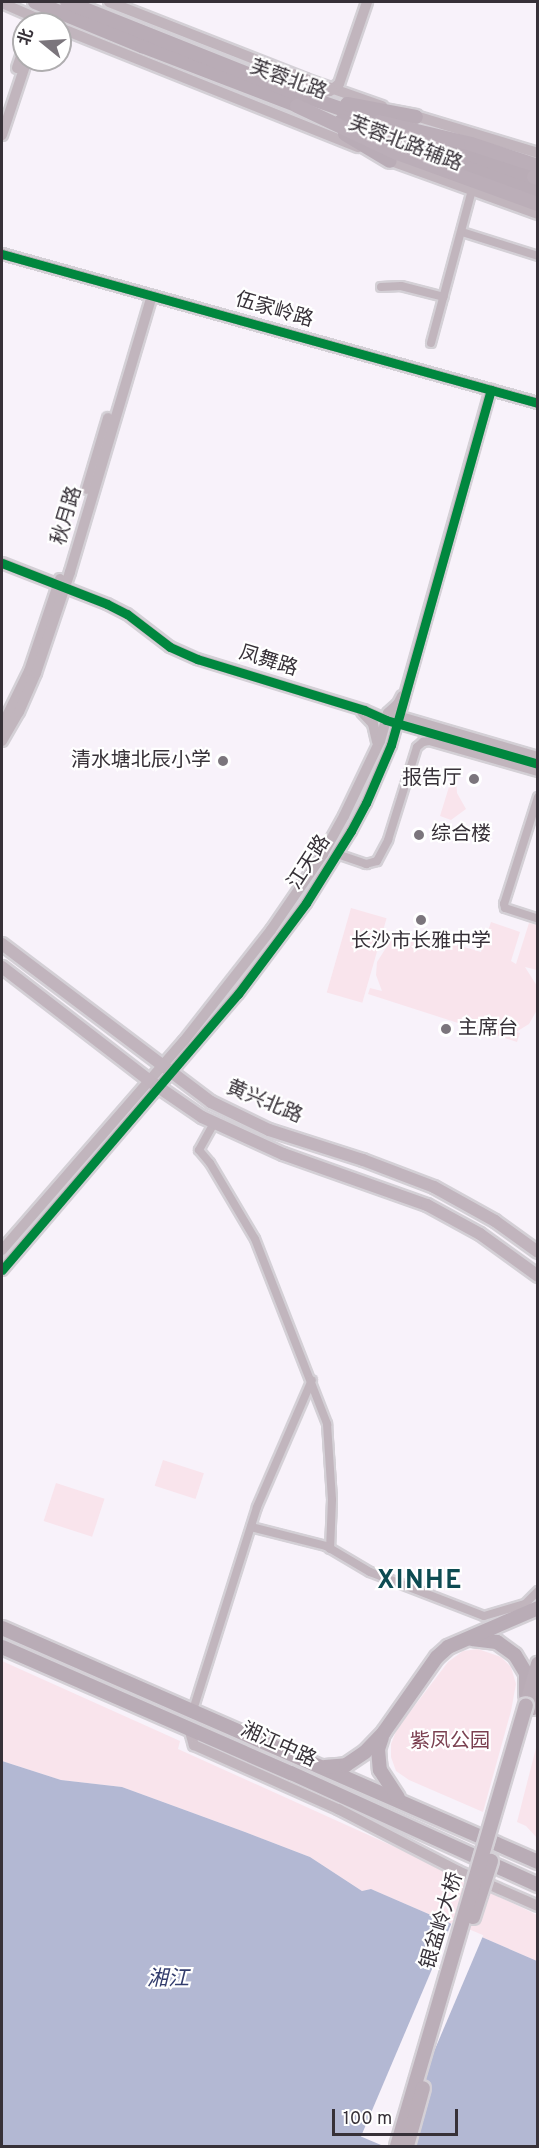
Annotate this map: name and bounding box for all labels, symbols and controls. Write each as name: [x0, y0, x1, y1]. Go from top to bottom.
north arrow: [12, 12, 72, 72]
text: 北: [15, 26, 39, 48]
street label: 芙蓉北路: [246, 56, 330, 106]
street label: 芙蓉北路辅路: [345, 112, 465, 178]
street label: 伍家岭路: [232, 288, 316, 334]
street label: 秋月路: [48, 484, 88, 548]
street label: 凤舞路: [236, 642, 300, 682]
place label: 清水塘北辰小学: [71, 749, 211, 773]
marker: 清水塘北辰小学: [216, 754, 230, 768]
place label: 报告厅: [402, 767, 462, 791]
marker: 报告厅: [467, 772, 481, 786]
place label: 综合楼: [431, 823, 491, 847]
marker: 综合楼: [412, 828, 426, 842]
street label: 江天路: [284, 831, 336, 895]
marker: 长沙市长雅中学: [414, 913, 428, 927]
place label: 长沙市长雅中学: [351, 930, 491, 954]
place label: 主席台: [458, 1017, 518, 1041]
marker: 主席台: [439, 1022, 453, 1036]
street label: 黄兴北路: [222, 1076, 306, 1130]
district label: XINHE: [377, 1566, 463, 1598]
street label: 湘江中路: [237, 1719, 319, 1773]
park label: 紫凤公园: [410, 1730, 490, 1754]
street label: 银盆岭大桥: [417, 1870, 469, 1972]
water label: 湘江: [147, 1967, 189, 1993]
scale bar: [335, 2097, 461, 2135]
text: 100 m: [343, 2108, 392, 2131]

